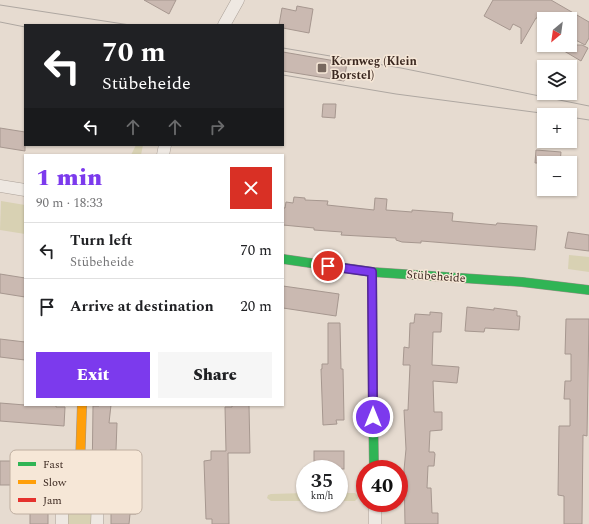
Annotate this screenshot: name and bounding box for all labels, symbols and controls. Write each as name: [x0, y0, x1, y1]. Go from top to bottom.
north arrow: [537, 12, 577, 52]
map controls: [537, 12, 577, 196]
text: 70 m: [102, 31, 166, 74]
icon: left: [36, 40, 88, 92]
place label: Kornweg (Klein Borstel): [331, 52, 417, 85]
button: layers: [537, 60, 577, 100]
marker: Kornweg (Klein Borstel): [316, 62, 328, 74]
text: Stübeheide: [102, 70, 191, 97]
button: +: [537, 108, 577, 148]
icon: left: [80, 116, 102, 138]
icon: ahead: [122, 116, 144, 138]
icon: ahead: [164, 116, 186, 138]
icon: right: [206, 116, 228, 138]
button: −: [537, 156, 577, 196]
text: 1 min: [36, 160, 102, 196]
button: close: [230, 167, 272, 209]
text: 90 m · 18:33: [36, 193, 102, 213]
text: Turn left: [70, 229, 132, 252]
text: 70 m: [240, 239, 272, 262]
icon: left: [36, 240, 58, 262]
pin: [311, 249, 345, 283]
text: Stübeheide: [70, 252, 134, 272]
icon: arrive: [317, 255, 339, 277]
street label: Stübeheide: [406, 265, 466, 288]
text: Arrive at destination: [70, 295, 214, 318]
text: 20 m: [240, 295, 272, 318]
icon: arrive: [36, 296, 58, 318]
button: Exit: [36, 352, 150, 398]
button: Share: [158, 352, 272, 398]
position arrow: [352, 396, 394, 438]
legend: [10, 450, 142, 514]
text: Fast: [43, 456, 64, 473]
speed limit sign: 40: [356, 460, 408, 512]
text: 35: [311, 466, 333, 496]
text: Slow: [43, 474, 67, 491]
text: km/h: [311, 488, 333, 504]
text: Jam: [43, 492, 62, 509]

